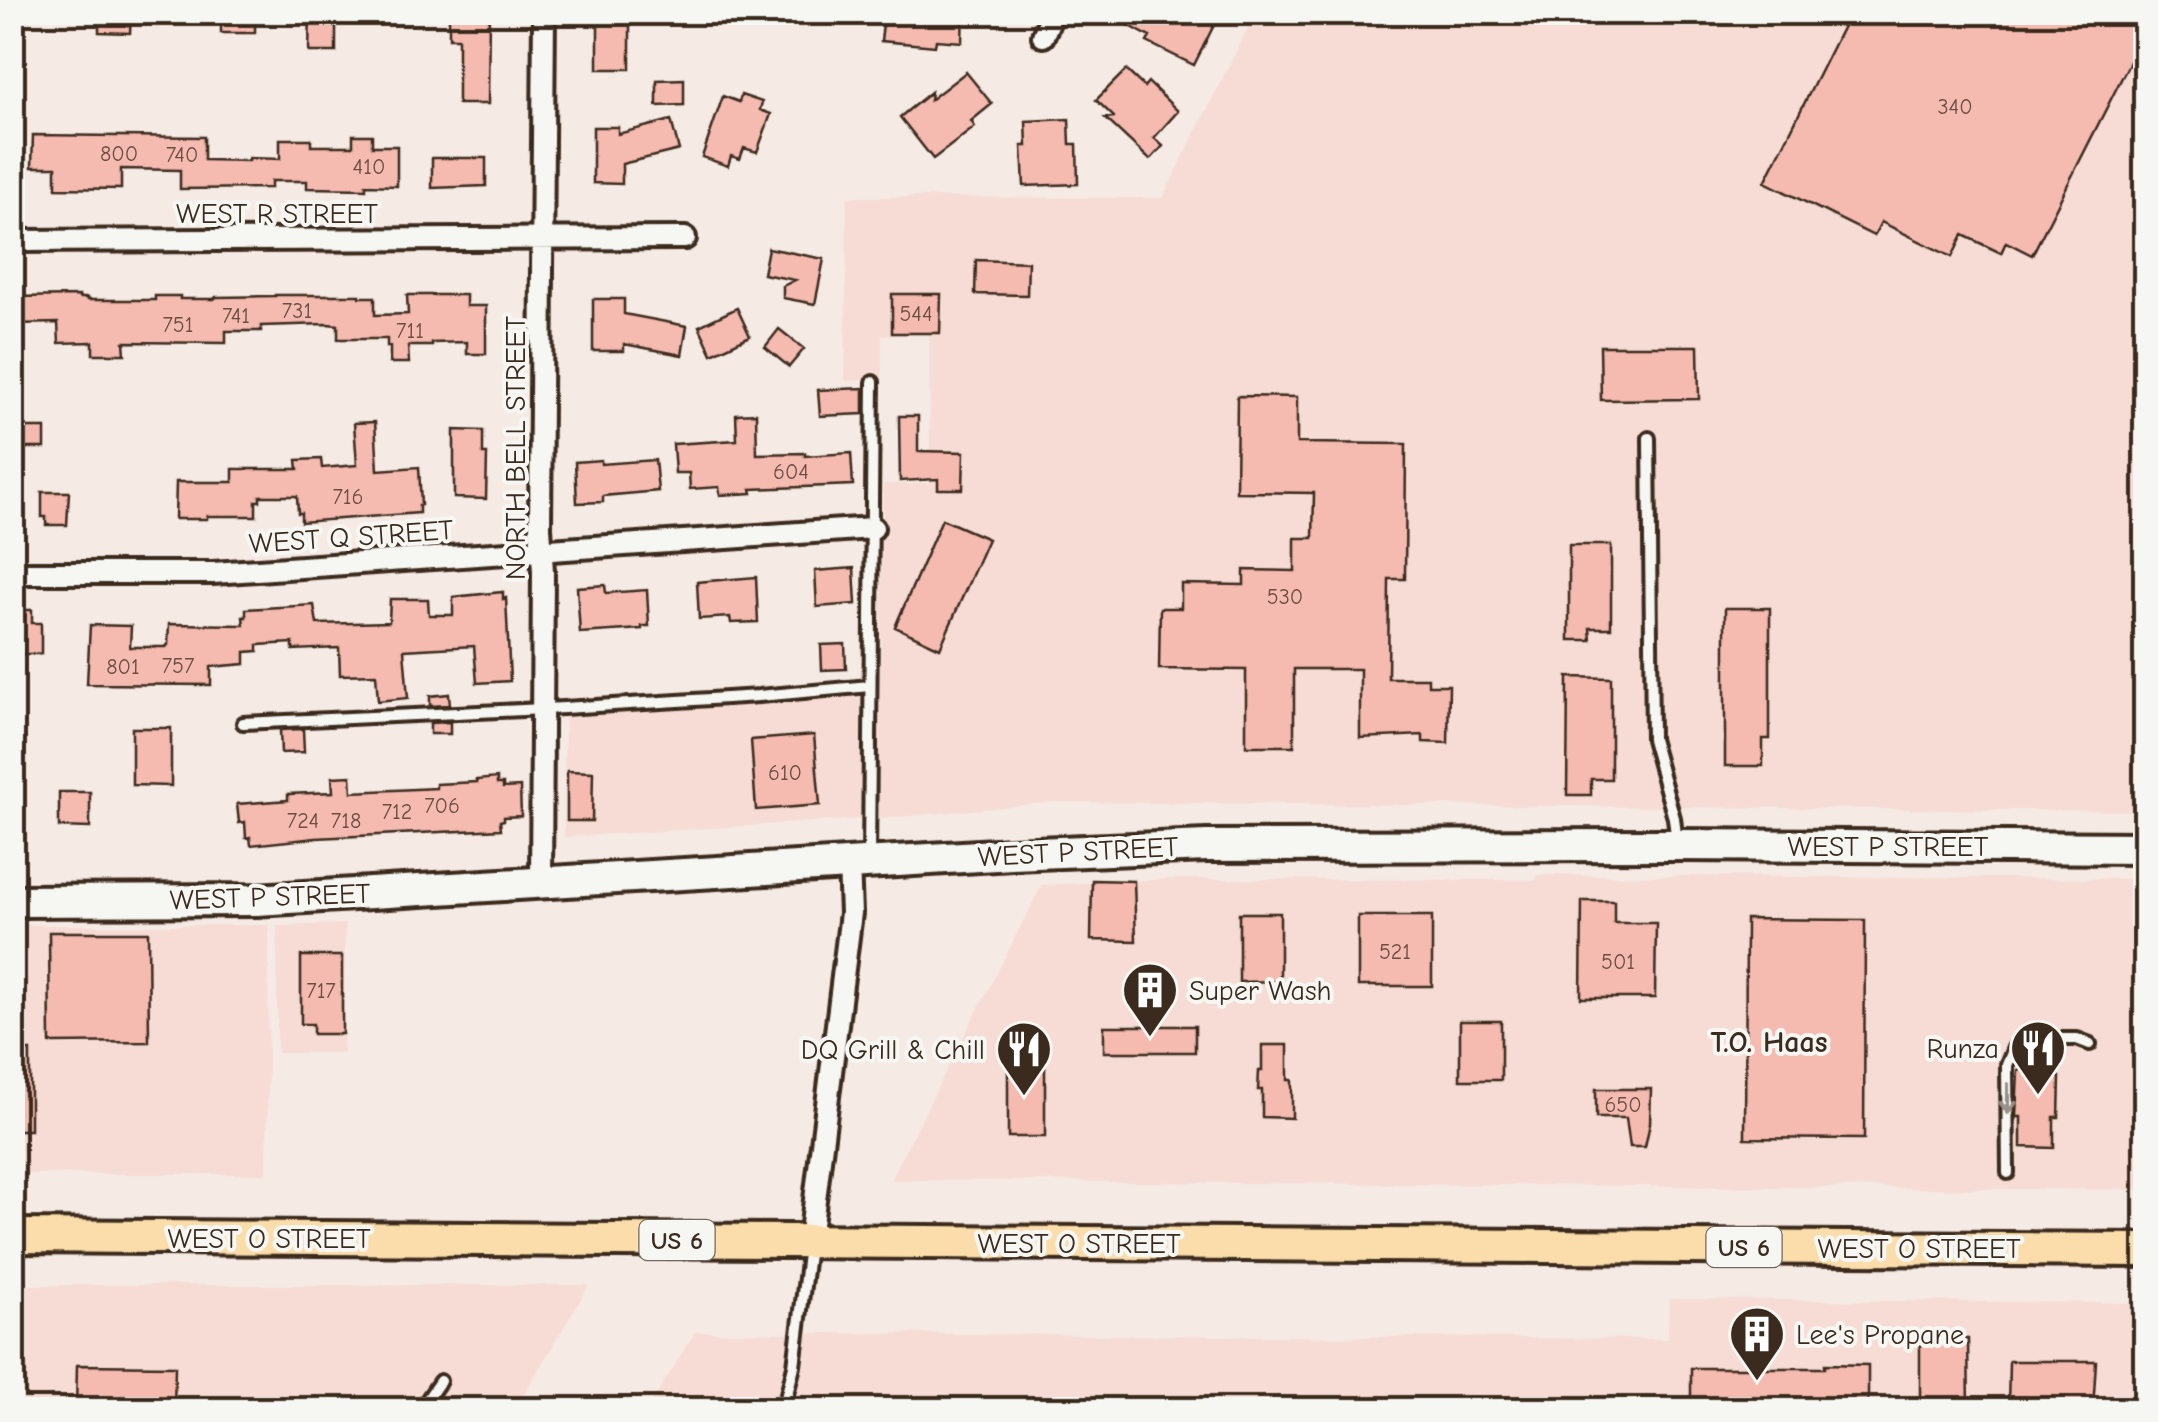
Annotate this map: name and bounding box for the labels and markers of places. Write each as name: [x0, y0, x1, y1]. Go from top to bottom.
building icon: Super Wash: [1120, 960, 1180, 1039]
place label: Super Wash: [1189, 975, 1332, 1007]
restaurant icon: Runza: [2008, 1018, 2068, 1097]
restaurant icon: DQ Grill & Chill: [994, 1019, 1054, 1098]
place label: Runza: [1927, 1033, 1999, 1065]
place label: DQ Grill & Chill: [801, 1034, 985, 1066]
building icon: Lee's Propane: [1727, 1304, 1787, 1383]
place label: Lee's Propane: [1796, 1319, 1964, 1351]

